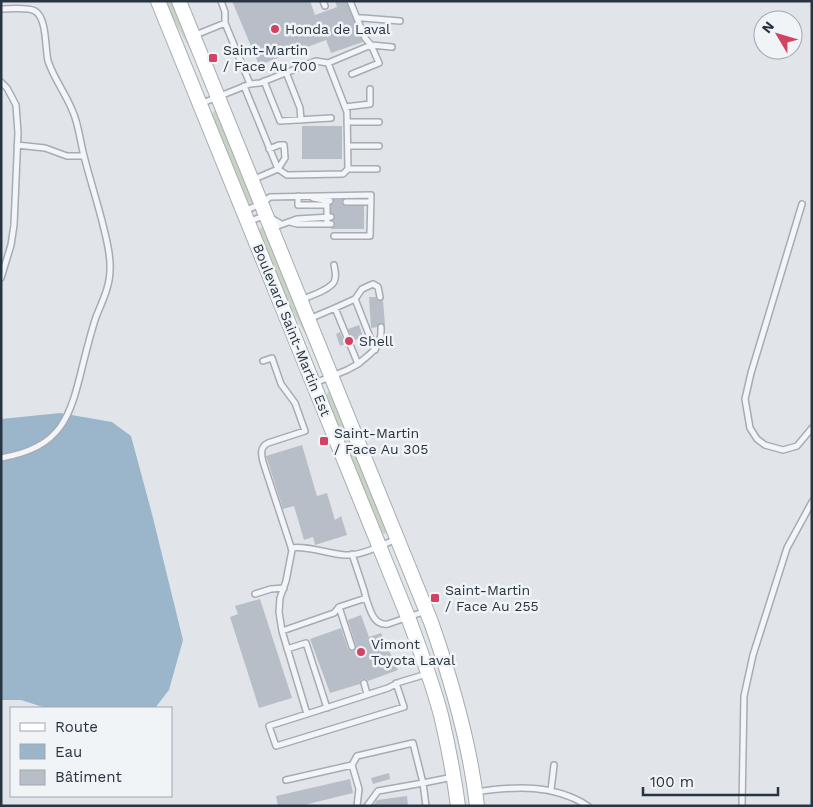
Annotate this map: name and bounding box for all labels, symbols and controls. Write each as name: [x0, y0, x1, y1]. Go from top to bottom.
north arrow: [753, 10, 803, 60]
text: N: [758, 18, 777, 36]
place label: Honda de Laval: [285, 21, 391, 37]
marker: Honda de Laval: [269, 23, 281, 35]
place label: Saint-Martin / Face Au 700: [223, 42, 317, 74]
marker: Saint-Martin / Face Au 700: [207, 52, 219, 64]
street label: Boulevard Saint-Martin Est: [250, 241, 334, 419]
place label: Shell: [359, 333, 394, 349]
marker: Shell: [343, 335, 355, 347]
place label: Saint-Martin / Face Au 305: [334, 425, 428, 457]
marker: Saint-Martin / Face Au 305: [318, 435, 330, 447]
place label: Saint-Martin / Face Au 255: [445, 582, 539, 614]
marker: Saint-Martin / Face Au 255: [429, 592, 441, 604]
place label: Vimont Toyota Laval: [371, 636, 456, 668]
marker: Vimont Toyota Laval: [355, 646, 367, 658]
legend: [10, 707, 172, 797]
text: Route: [55, 718, 98, 736]
text: Eau: [55, 743, 82, 761]
scale bar: [643, 764, 778, 796]
text: Bâtiment: [55, 768, 122, 786]
text: 100 m: [650, 773, 694, 791]

